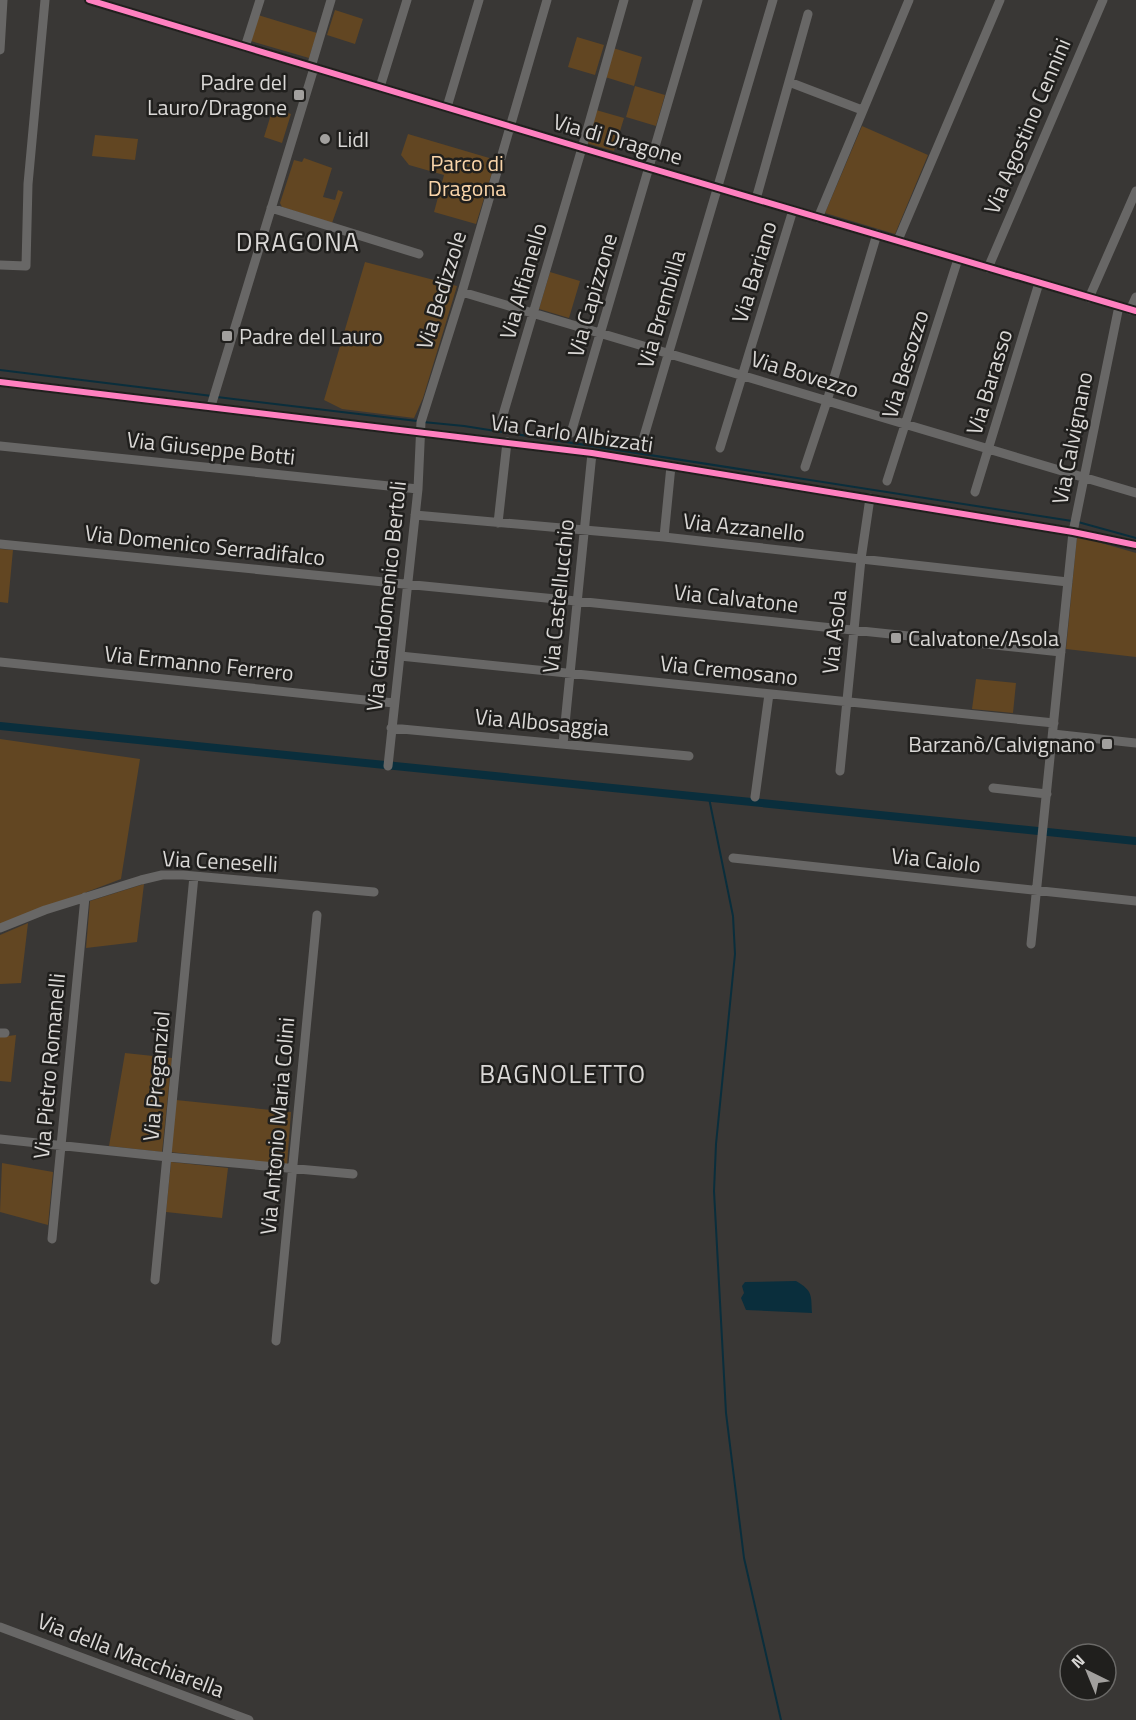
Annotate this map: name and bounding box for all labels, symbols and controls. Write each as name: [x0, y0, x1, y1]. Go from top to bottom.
street label: Via Agostino Cennini: [975, 33, 1079, 219]
place label: Padre del Lauro/Dragone: [147, 65, 287, 124]
marker: Padre del Lauro/Dragone: [292, 88, 306, 102]
street label: Via di Dragone: [549, 104, 687, 174]
place label: Lidl: [337, 122, 369, 156]
marker: Lidl: [318, 132, 332, 146]
park label: Parco di Dragona: [428, 146, 506, 205]
street label: Via Bariano: [722, 217, 786, 327]
street label: Via Alfianello: [490, 219, 556, 343]
district label: DRAGONA: [236, 222, 360, 261]
street label: Via Bedizzole: [407, 227, 475, 353]
street label: Via Capizzone: [558, 229, 626, 361]
street label: Via Brembilla: [628, 246, 694, 372]
street label: Via Besozzo: [872, 306, 938, 422]
place label: Padre del Lauro: [239, 319, 383, 353]
street label: Via Barasso: [957, 325, 1021, 439]
marker: Padre del Lauro: [220, 329, 234, 343]
street label: Via Bovezzo: [747, 341, 863, 407]
street label: Via Calvignano: [1042, 369, 1102, 507]
street label: Via Carlo Albizzati: [489, 405, 655, 461]
street label: Via Giuseppe Botti: [125, 422, 297, 474]
street label: Via Giandomenico Bertoli: [357, 479, 415, 713]
street label: Via Azzanello: [681, 504, 807, 550]
street label: Via Domenico Serradifalco: [83, 515, 327, 575]
street label: Via Castellucchio: [533, 517, 583, 675]
street label: Via Calvatone: [672, 575, 800, 621]
street label: Via Asola: [813, 588, 855, 676]
place label: Calvatone/Asola: [908, 621, 1059, 655]
marker: Calvatone/Asola: [889, 631, 903, 645]
street label: Via Ermanno Ferrero: [103, 636, 295, 690]
street label: Via Cremosano: [658, 646, 800, 694]
street label: Via Albosaggia: [473, 699, 611, 745]
place label: Barzanò/Calvignano: [908, 727, 1095, 761]
marker: Barzanò/Calvignano: [1100, 737, 1114, 751]
street label: Via Caiolo: [890, 838, 982, 882]
street label: Via Ceneselli: [161, 841, 279, 881]
street label: Via Pietro Romanelli: [24, 972, 74, 1160]
street label: Via Preganziol: [133, 1009, 179, 1143]
street label: Via Antonio Maria Colini: [251, 1016, 303, 1236]
district label: BAGNOLETTO: [479, 1054, 647, 1093]
street label: Via della Macchiarella: [32, 1604, 230, 1706]
north arrow: [1058, 1642, 1118, 1702]
text: N: [1066, 1648, 1090, 1674]

